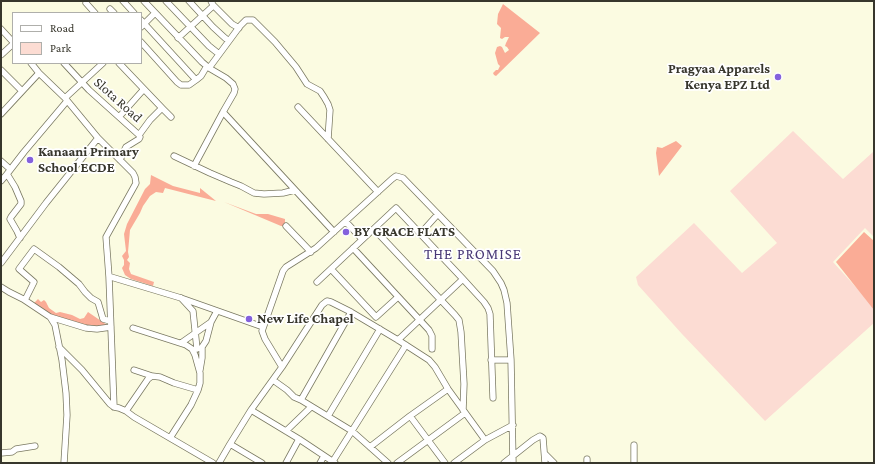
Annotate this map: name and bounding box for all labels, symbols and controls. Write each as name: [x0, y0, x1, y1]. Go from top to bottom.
legend: [12, 12, 142, 64]
text: Road: [50, 21, 74, 35]
text: Park: [50, 41, 71, 55]
place label: Pragyaa Apparels Kenya EPZ Ltd: [668, 61, 770, 94]
marker: Pragyaa Apparels Kenya EPZ Ltd: [773, 72, 783, 82]
street label: Slota Road: [90, 74, 146, 126]
place label: Kanaani Primary School ECDE: [38, 144, 139, 176]
marker: Kanaani Primary School ECDE: [25, 155, 35, 165]
place label: BY GRACE FLATS: [354, 224, 455, 240]
marker: BY GRACE FLATS: [341, 227, 351, 237]
district label: THE PROMISE: [424, 245, 522, 263]
place label: New Life Chapel: [257, 311, 354, 327]
marker: New Life Chapel: [244, 314, 254, 324]

